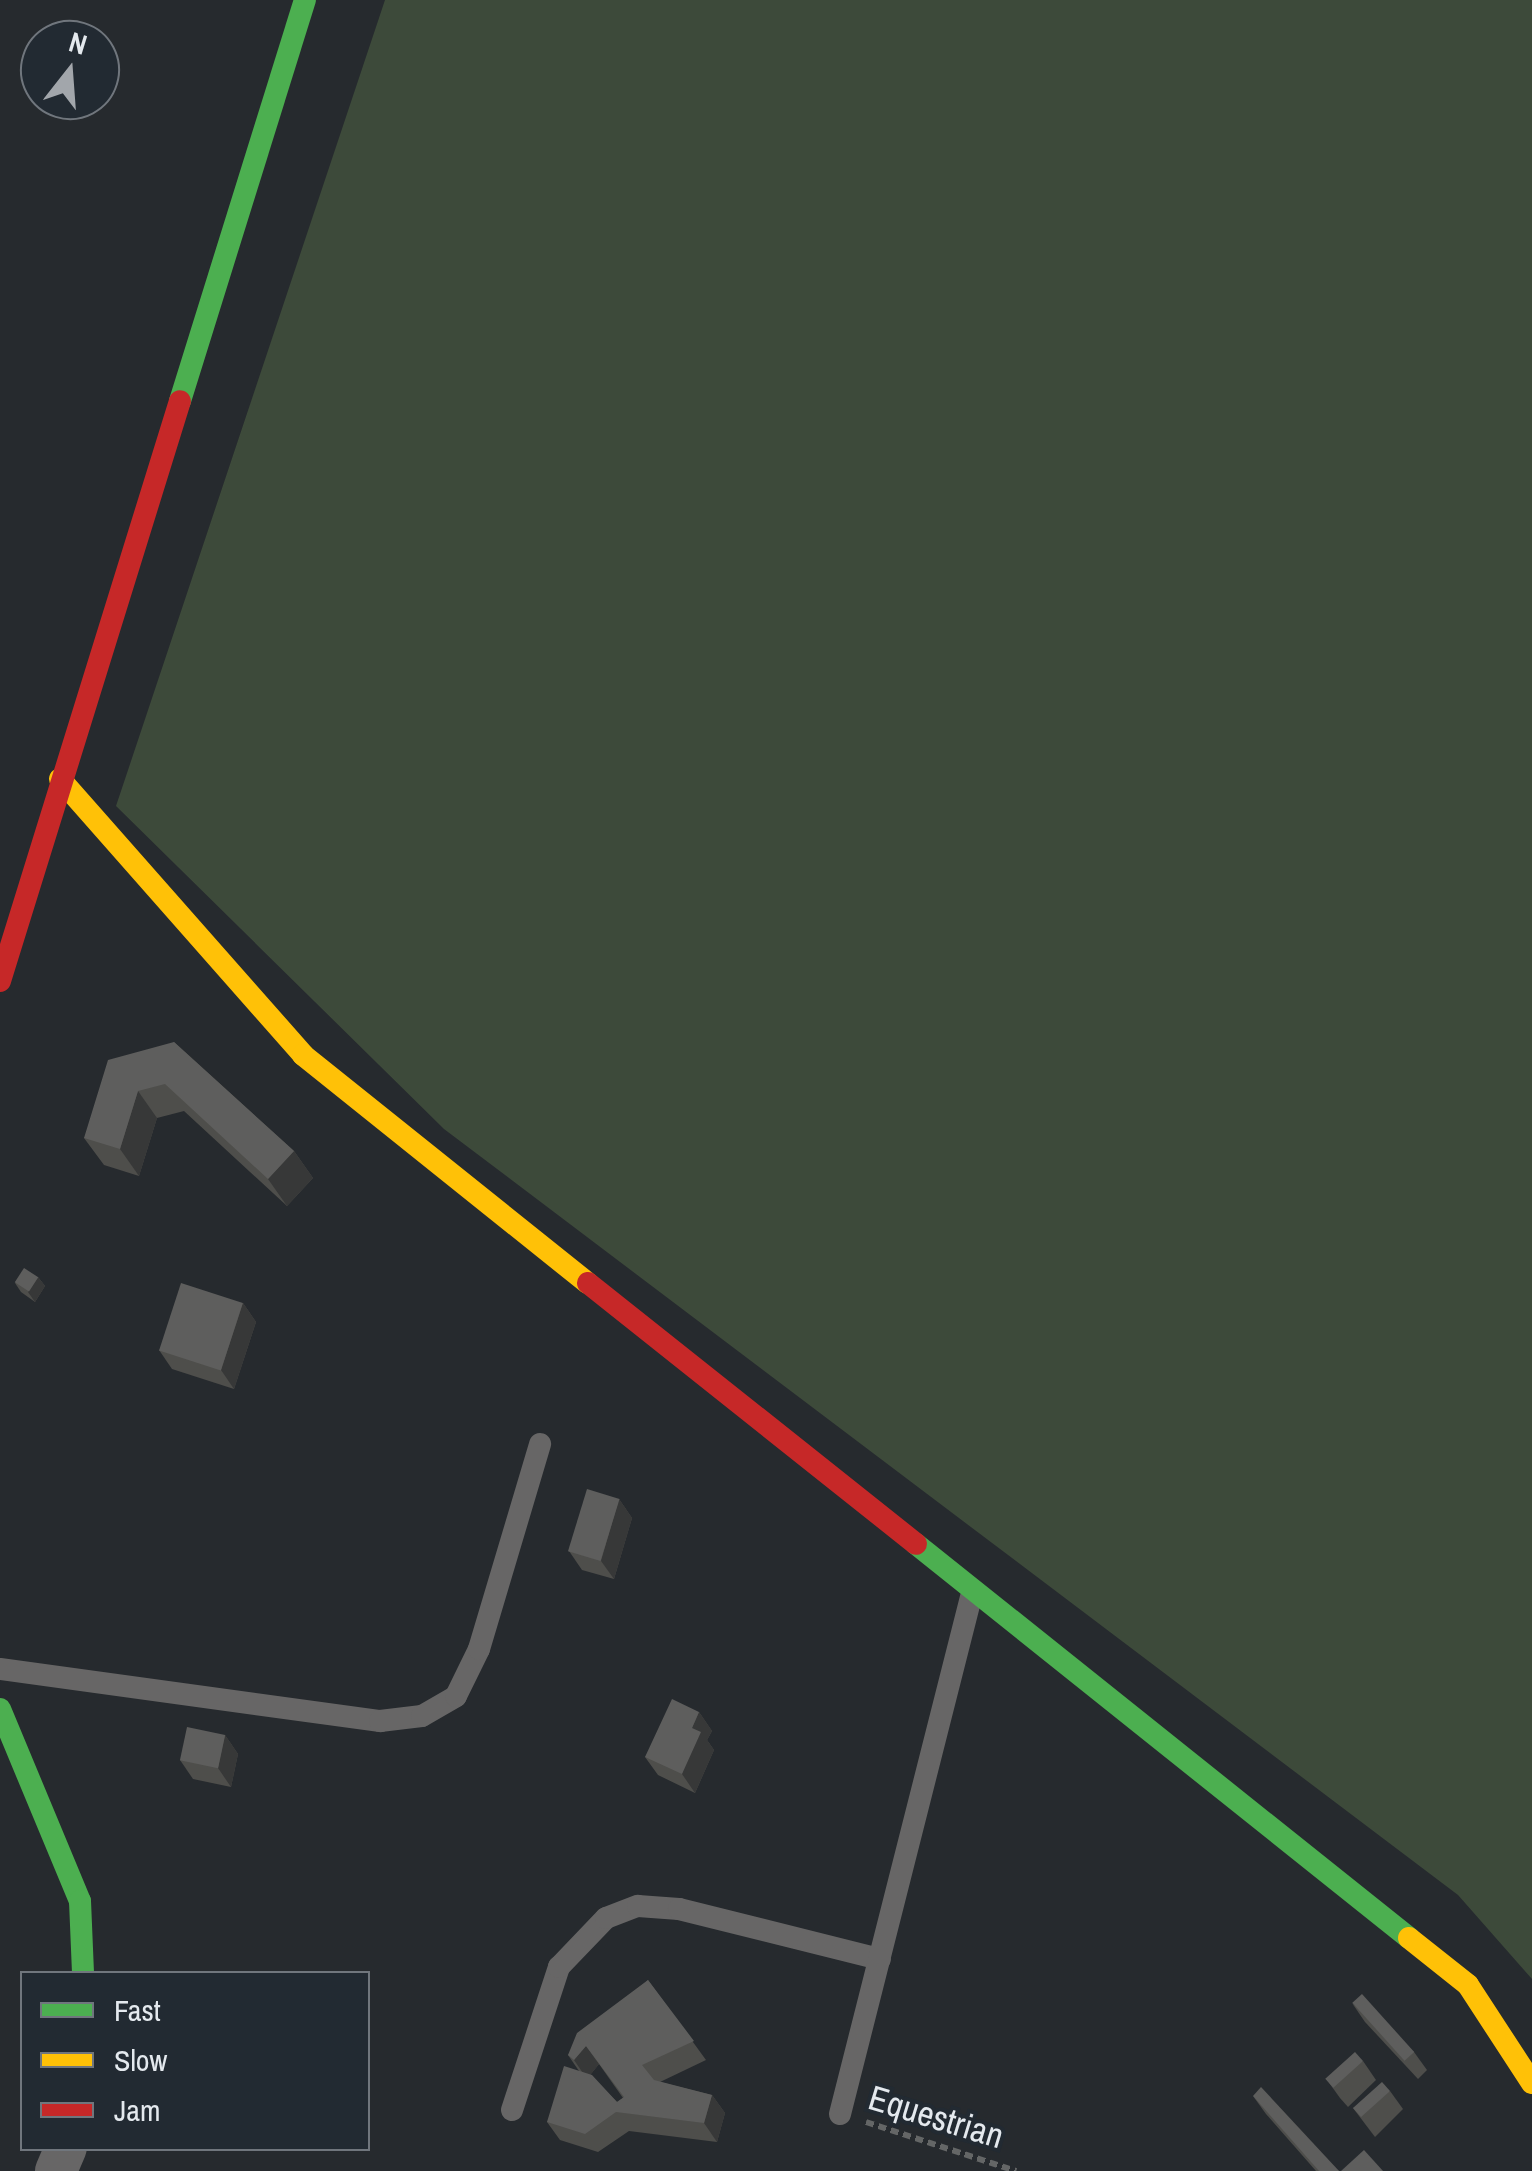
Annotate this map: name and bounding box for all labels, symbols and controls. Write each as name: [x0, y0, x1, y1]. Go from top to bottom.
north arrow: [20, 20, 120, 120]
text: N: [65, 23, 92, 64]
legend: [20, 1971, 370, 2151]
text: Fast: [114, 1990, 161, 2030]
text: Slow: [114, 2040, 167, 2080]
street label: Equestrian: [863, 2077, 1009, 2157]
text: Jam: [114, 2090, 160, 2130]

